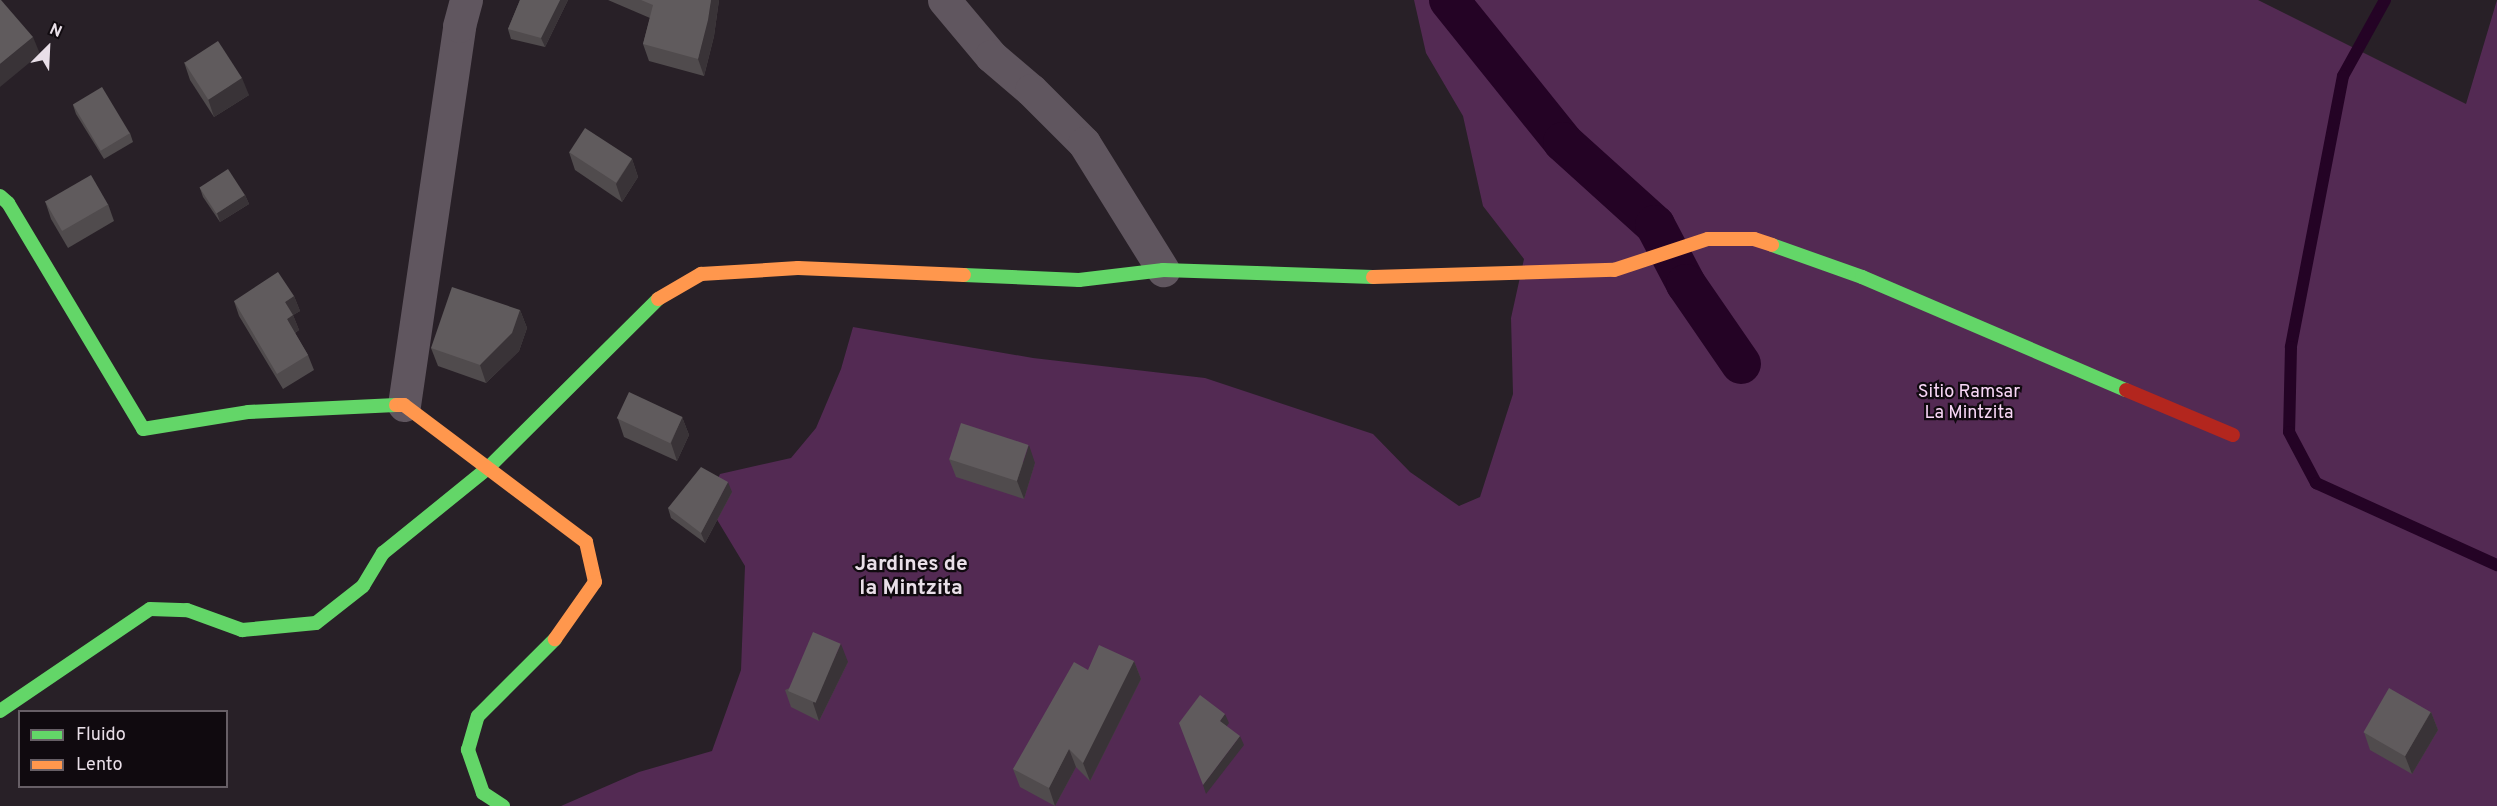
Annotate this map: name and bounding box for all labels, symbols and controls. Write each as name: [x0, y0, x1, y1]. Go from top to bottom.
north arrow: [18, 18, 78, 78]
text: N: [46, 20, 65, 43]
park label: Sitio Ramsar La Mintzita: [1918, 383, 2020, 426]
district label: Jardines de la Mintzita: [854, 552, 968, 602]
legend: [18, 710, 228, 788]
text: Fluido: [76, 724, 126, 747]
text: Lento: [76, 754, 122, 777]

